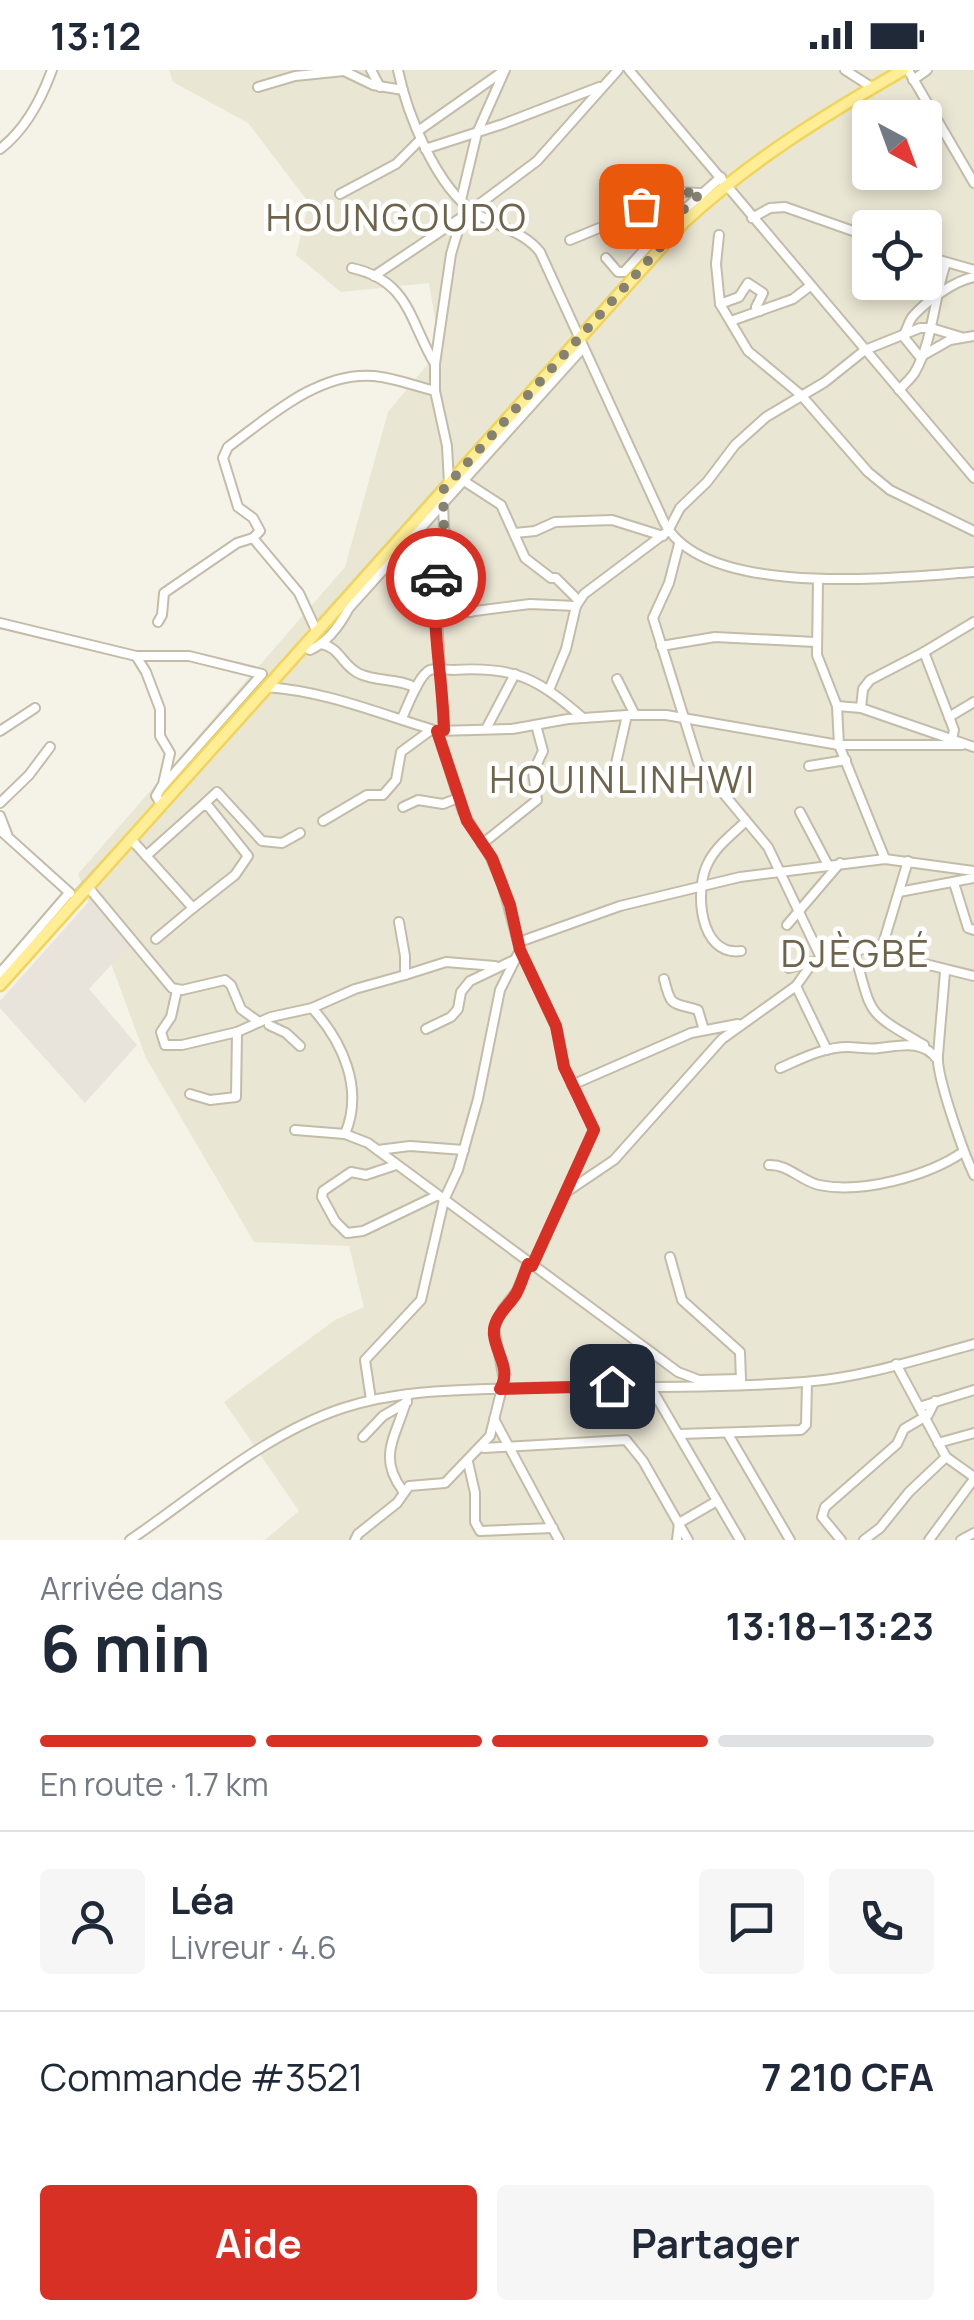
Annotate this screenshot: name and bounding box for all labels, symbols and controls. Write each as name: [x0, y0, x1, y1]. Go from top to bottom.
text: 13:12: [50, 9, 141, 61]
north arrow: [852, 100, 942, 190]
map controls: [852, 100, 942, 300]
pin: [599, 164, 684, 249]
icon: bag: [614, 179, 669, 234]
district label: HOUNGOUDO: [266, 190, 528, 242]
button: locate: [852, 210, 942, 300]
courier: [386, 528, 486, 628]
icon: car: [409, 551, 464, 606]
district label: HOUINLINHWI: [489, 752, 757, 804]
district label: DJÈGBÉ: [781, 926, 931, 978]
pin: [570, 1344, 655, 1429]
icon: home: [585, 1359, 640, 1414]
text: Arrivée dans: [40, 1566, 223, 1610]
text: 13:18–13:23: [726, 1599, 934, 1651]
text: 6 min: [40, 1603, 211, 1692]
text: En route · 1.7 km: [40, 1762, 269, 1806]
button: person: [40, 1869, 145, 1974]
button: chat: [699, 1869, 804, 1974]
button: phone: [829, 1869, 934, 1974]
text: Léa: [170, 1873, 235, 1925]
text: Livreur · 4.6: [170, 1925, 337, 1969]
text: Commande #3521: [40, 2050, 363, 2102]
text: 7 210 CFA: [761, 2050, 934, 2102]
button: Aide: [40, 2185, 477, 2300]
button: Partager: [497, 2185, 934, 2300]

